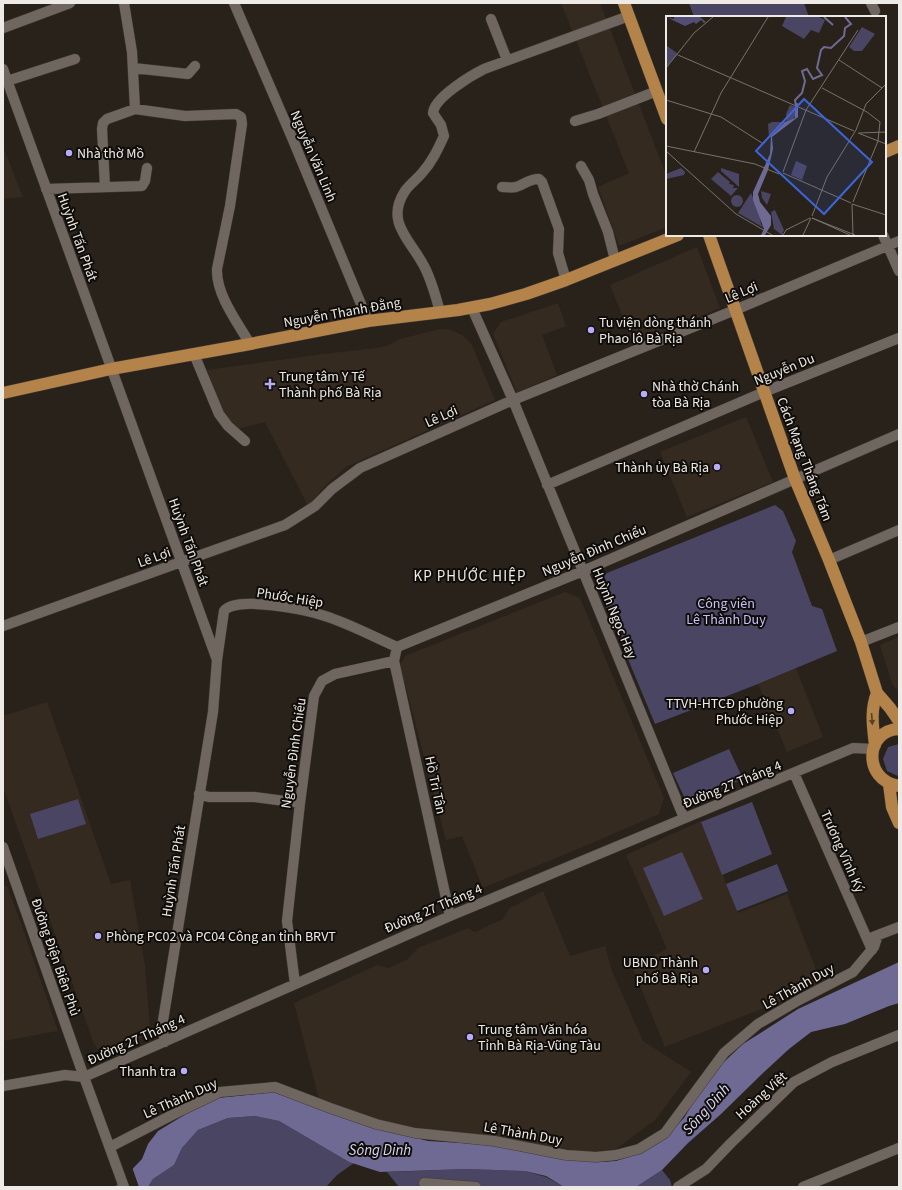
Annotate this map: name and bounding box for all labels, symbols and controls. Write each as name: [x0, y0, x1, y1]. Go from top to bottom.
inset map: [666, 16, 886, 236]
street label: Nguyễn Văn Linh: [285, 108, 341, 205]
place label: Nhà thờ Mồ: [77, 144, 144, 164]
marker: Nhà thờ Mồ: [64, 148, 74, 158]
street label: Huỳnh Tấn Phát: [52, 190, 102, 284]
street label: Lê Lợi: [722, 277, 761, 309]
street label: Nguyễn Thanh Đằng: [282, 293, 402, 333]
place label: Tu viện dòng thánh Phao lô Bà Rịa: [599, 313, 711, 349]
marker: Tu viện dòng thánh Phao lô Bà Rịa: [586, 325, 596, 335]
street label: Nguyễn Du: [751, 349, 818, 391]
place label: Trung tâm Y Tế Thành phố Bà Rịa: [279, 367, 382, 403]
place label: Nhà thờ Chánh tòa Bà Rịa: [652, 377, 739, 413]
marker: Trung tâm Y Tế Thành phố Bà Rịa: [264, 378, 276, 390]
marker: Nhà thờ Chánh tòa Bà Rịa: [639, 389, 649, 399]
street label: Cách Mạng Tháng Tám: [771, 394, 837, 524]
street label: Lê Lợi: [422, 401, 461, 433]
place label: Thành ủy Bà Rịa: [615, 458, 709, 478]
marker: Thành ủy Bà Rịa: [712, 462, 722, 472]
street label: Huỳnh Tấn Phát: [163, 495, 213, 589]
street label: Nguyễn Đình Chiểu: [539, 520, 650, 582]
street label: Lê Lợi: [135, 543, 174, 573]
street label: Huỳnh Ngọc Hay: [587, 565, 642, 662]
district label: KP PHƯỚC HIỆP: [414, 566, 526, 587]
street label: Phước Hiệp: [255, 583, 325, 613]
park label: Công viên Lê Thành Duy: [686, 594, 766, 630]
place label: TTVH-HTCĐ phường Phước Hiệp: [666, 694, 783, 730]
street label: Nguyễn Đình Chiểu: [276, 696, 312, 810]
marker: TTVH-HTCĐ phường Phước Hiệp: [786, 706, 796, 716]
one-way arrow: [869, 713, 876, 725]
street label: Hồ Tri Tân: [419, 754, 451, 816]
street label: Đường 27 Tháng 4: [680, 756, 785, 814]
street label: Trương Vĩnh Ký: [815, 807, 869, 896]
street label: Huỳnh Tấn Phát: [157, 824, 191, 918]
street label: Đường 27 Tháng 4: [381, 879, 486, 939]
street label: Đường Điện Biên Phủ: [25, 896, 85, 1019]
place label: Phòng PC02 và PC04 Công an tỉnh BRVT: [106, 927, 336, 947]
marker: Phòng PC02 và PC04 Công an tỉnh BRVT: [93, 931, 103, 941]
place label: UBND Thành phố Bà Rịa: [623, 953, 698, 989]
street label: Lê Thành Duy: [759, 959, 838, 1015]
marker: UBND Thành phố Bà Rịa: [701, 965, 711, 975]
street label: Đường 27 Tháng 4: [84, 1009, 188, 1070]
place label: Trung tâm Văn hóa Tỉnh Bà Rịa-Vũng Tàu: [478, 1020, 601, 1056]
marker: Trung tâm Văn hóa Tỉnh Bà Rịa-Vũng Tàu: [465, 1032, 475, 1042]
place label: Thanh tra: [119, 1062, 176, 1082]
marker: Thanh tra: [179, 1066, 189, 1076]
street label: Hoàng Việt: [731, 1067, 792, 1124]
street label: Lê Thành Duy: [140, 1073, 221, 1124]
water label: Sông Dinh: [678, 1079, 735, 1140]
street label: Lê Thành Duy: [482, 1117, 564, 1151]
water label: Sông Dinh: [349, 1140, 411, 1161]

